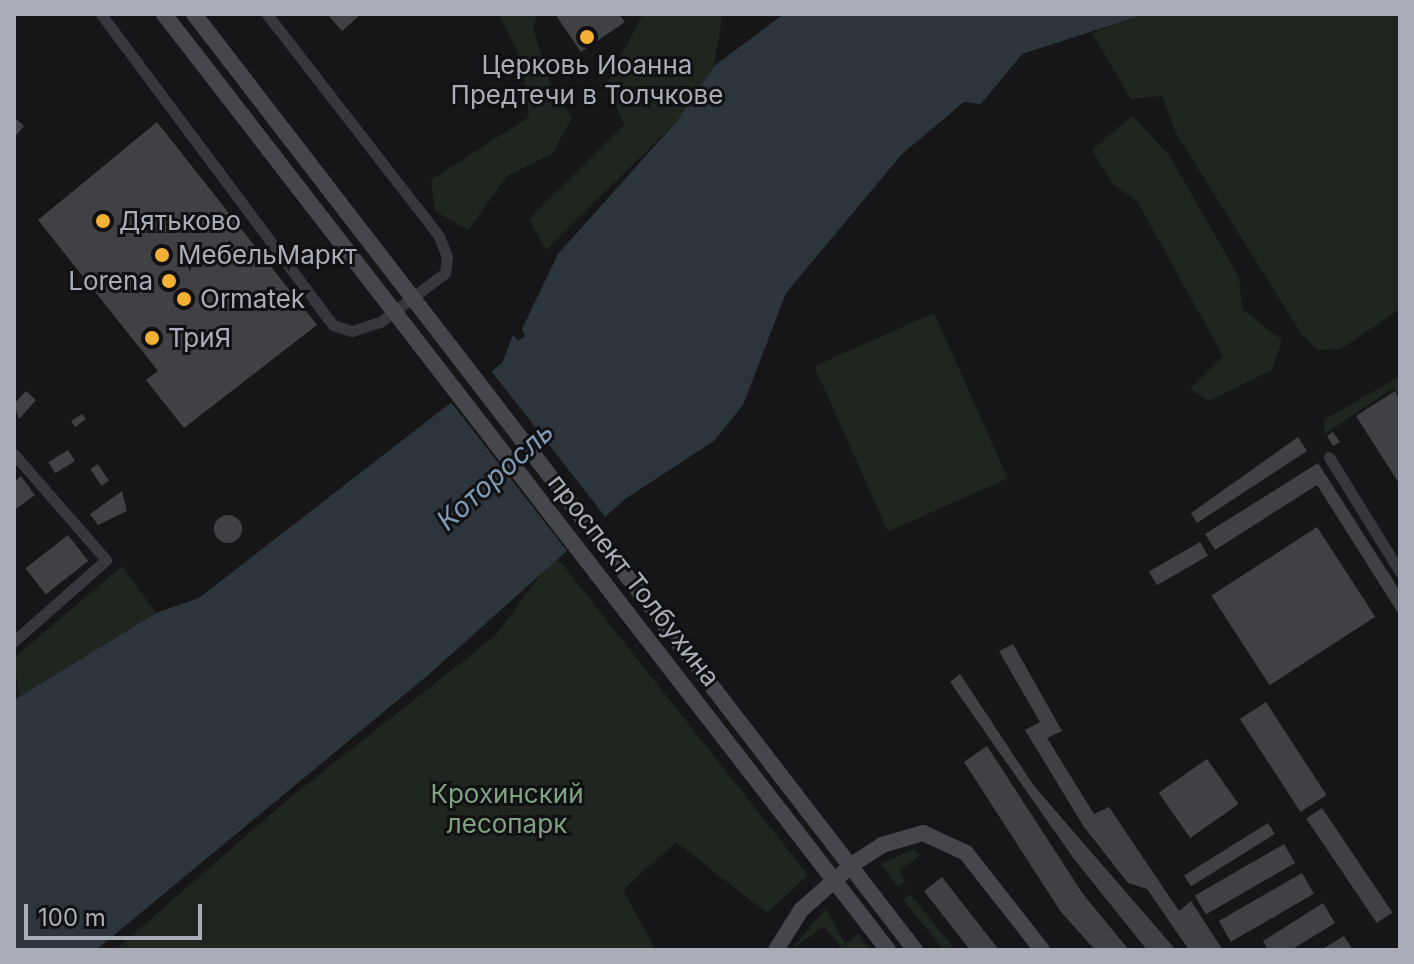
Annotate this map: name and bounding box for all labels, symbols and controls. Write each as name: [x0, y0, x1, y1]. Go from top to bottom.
marker: Церковь Иоанна Предтечи в Толчкове: [578, 28, 596, 46]
place label: Церковь Иоанна Предтечи в Толчкове: [451, 49, 723, 110]
place label: Дятьково: [119, 205, 241, 237]
marker: Дятьково: [94, 212, 112, 230]
place label: МебельМаркт: [178, 239, 357, 271]
marker: МебельМаркт: [153, 246, 171, 264]
place label: Lorena: [68, 265, 153, 297]
marker: Lorena: [160, 272, 178, 290]
place label: Ormatek: [200, 283, 305, 315]
marker: Ormatek: [175, 290, 193, 308]
place label: ТриЯ: [168, 322, 231, 354]
marker: ТриЯ: [143, 329, 161, 347]
water label: Которосль: [430, 415, 560, 537]
street label: проспект Толбухина: [542, 468, 726, 692]
park label: Крохинский лесопарк: [430, 778, 584, 840]
scale bar: [28, 888, 206, 938]
text: 100 m: [38, 903, 106, 932]

